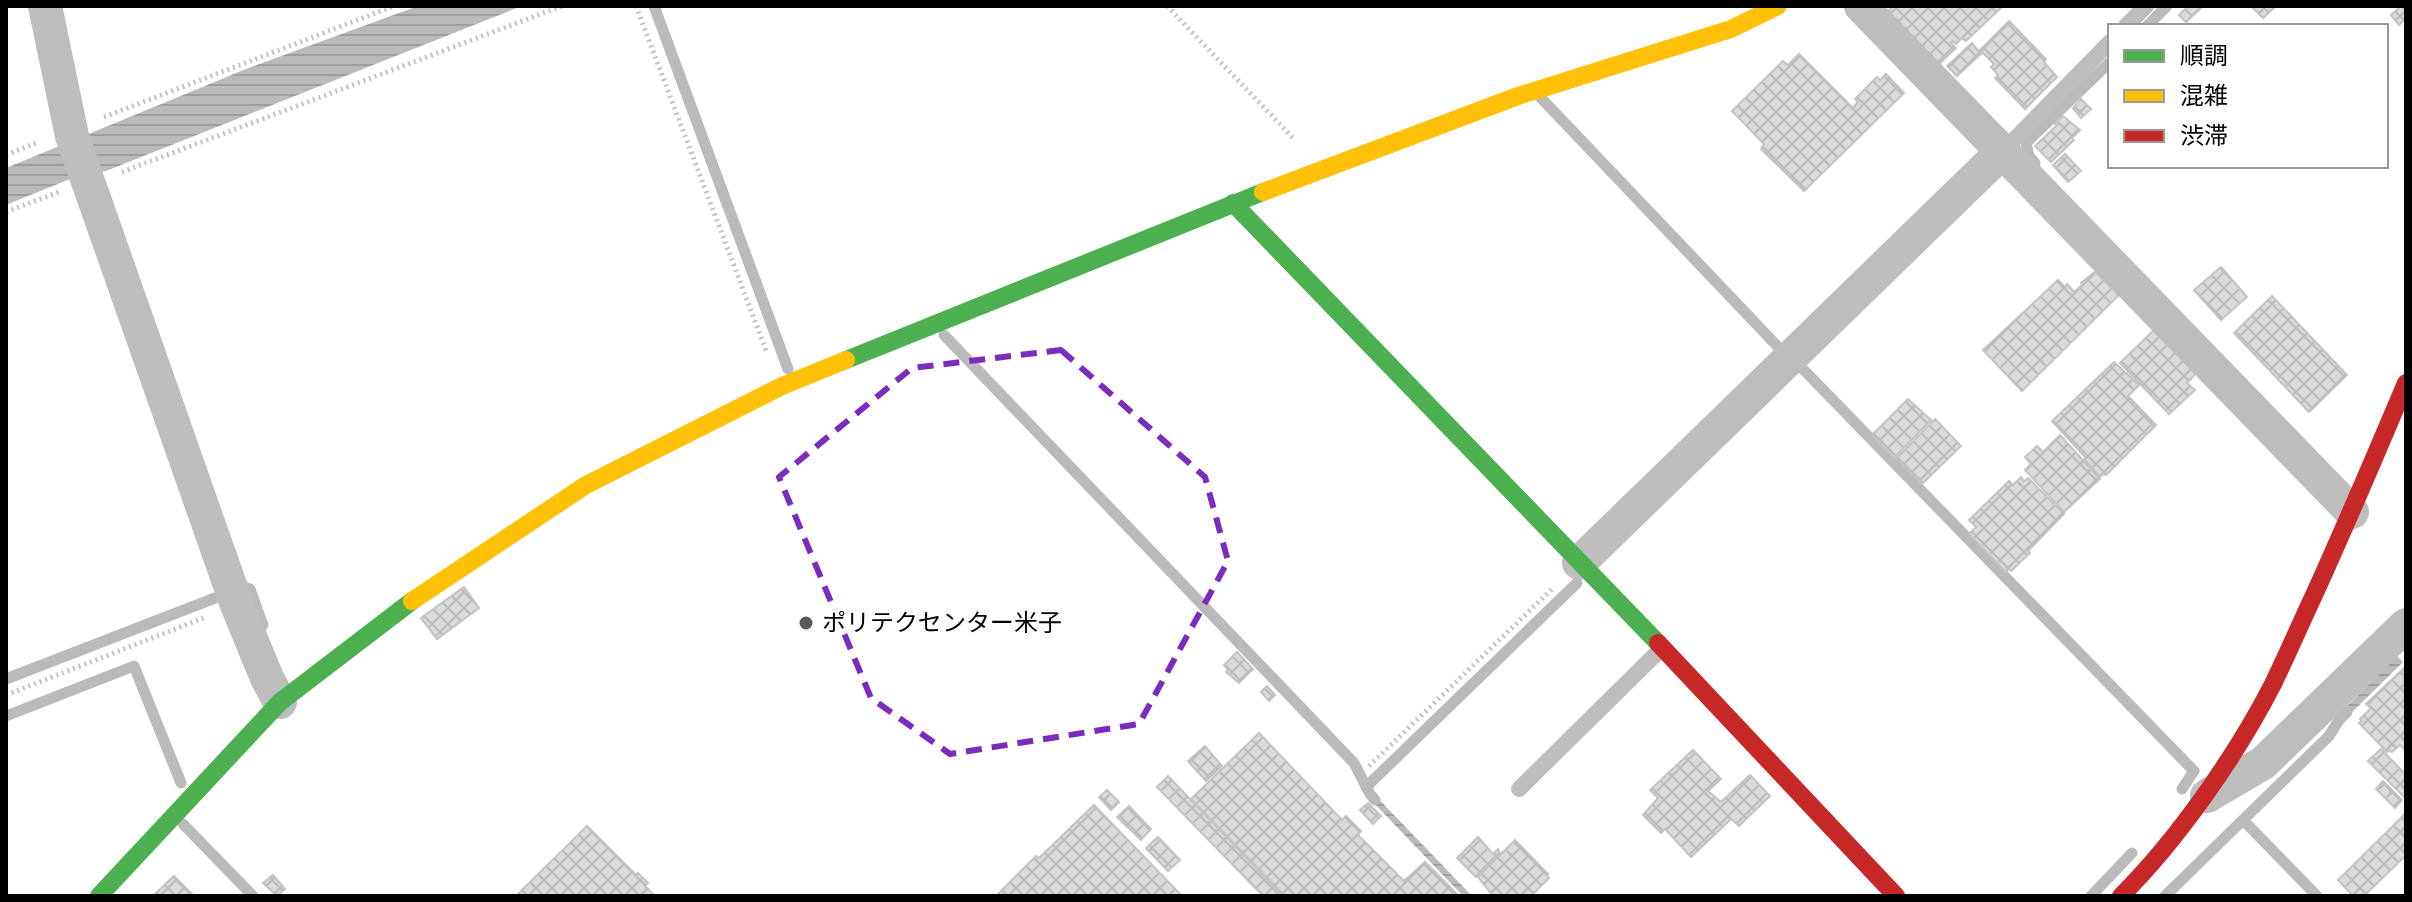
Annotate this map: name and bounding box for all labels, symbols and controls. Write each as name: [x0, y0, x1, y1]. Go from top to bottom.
legend: [2108, 24, 2388, 168]
text: 順調: [2180, 40, 2228, 72]
text: 混雑: [2180, 80, 2228, 112]
text: 渋滞: [2180, 120, 2228, 152]
place label: ポリテクセンター米子: [822, 607, 1062, 639]
marker: ポリテクセンター米子: [797, 614, 815, 632]

